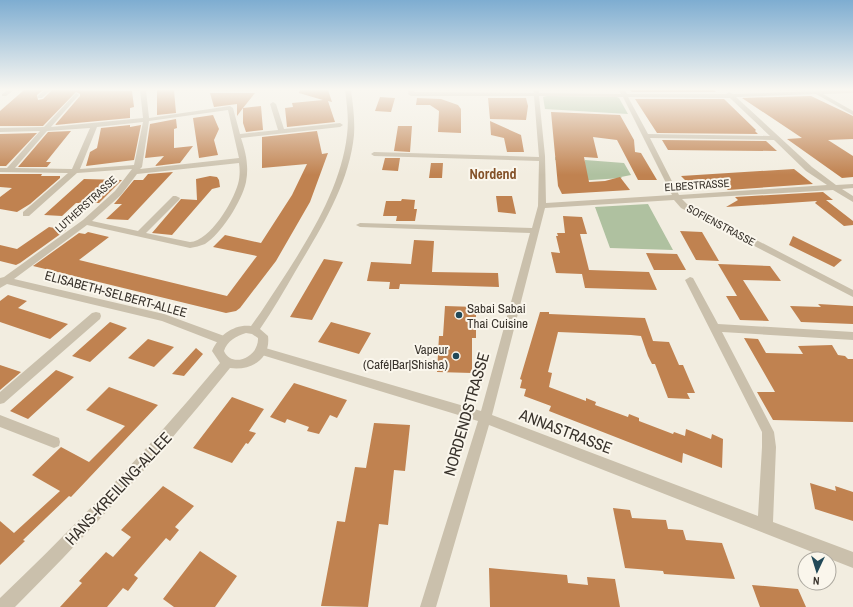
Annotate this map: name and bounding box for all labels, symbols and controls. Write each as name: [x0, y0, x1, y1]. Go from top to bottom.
district label: Nordend: [469, 165, 517, 183]
street label: LUTHERSTRASSE: [52, 173, 120, 235]
street label: ELBESTRASSE: [664, 176, 730, 194]
street label: SOFIENSTRASSE: [684, 201, 758, 249]
street label: ELISABETH-SELBERT-ALLEE: [43, 267, 189, 321]
place label: Sabai Sabai Thai Cuisine: [467, 300, 528, 332]
marker: Sabai Sabai Thai Cuisine: [454, 310, 464, 320]
place label: Vapeur (Café|Bar|Shisha): [363, 341, 448, 373]
street label: NORDENDSTRASSE: [438, 350, 494, 478]
marker: Vapeur (Café|Bar|Shisha): [451, 351, 461, 361]
street label: ANNASTRASSE: [516, 403, 616, 459]
street label: HANS-KREILING-ALLEE: [60, 427, 176, 549]
north arrow: [797, 551, 837, 591]
text: N: [813, 574, 820, 588]

